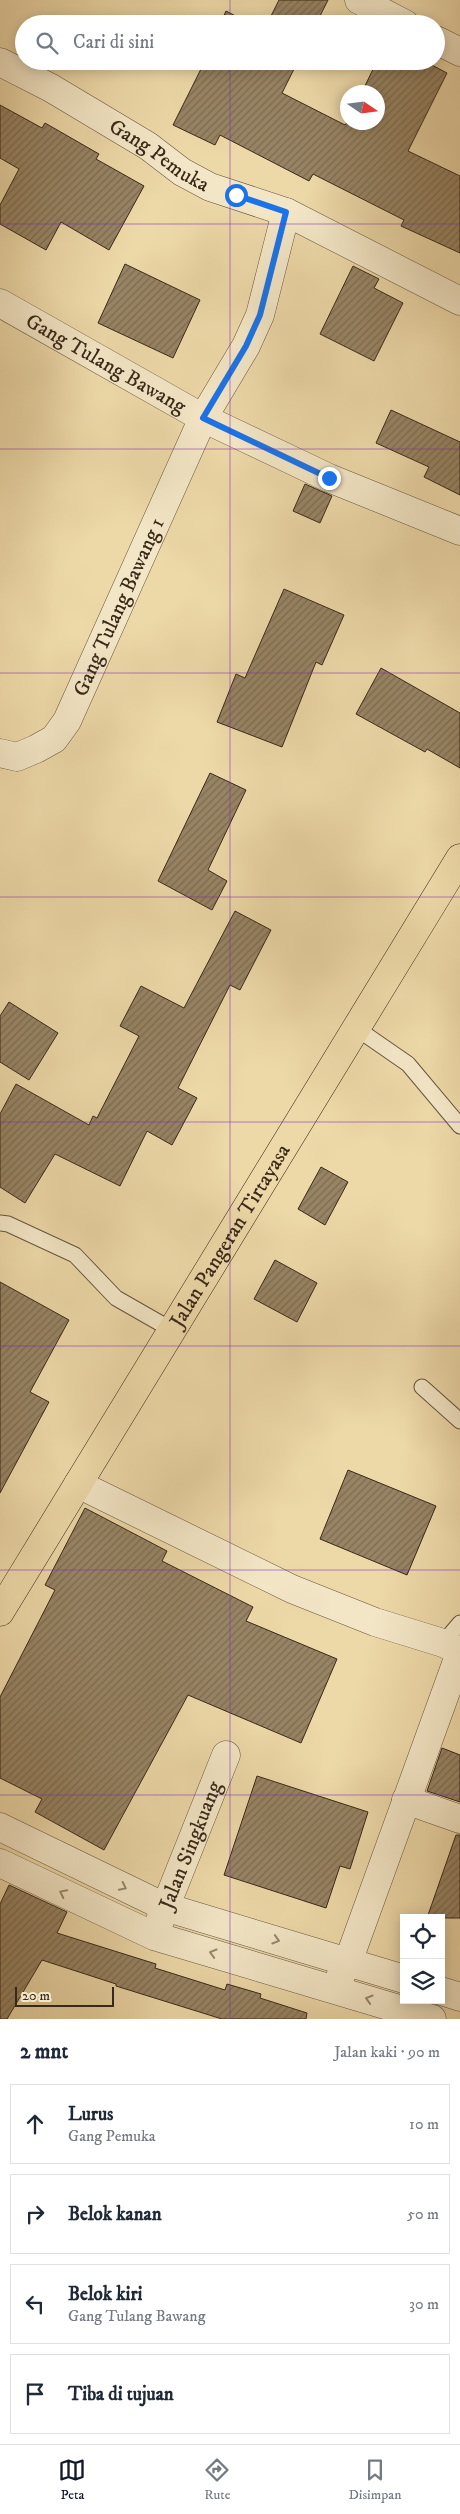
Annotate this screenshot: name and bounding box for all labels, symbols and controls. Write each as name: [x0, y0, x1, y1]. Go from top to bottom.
search box: [15, 15, 445, 70]
icon: search: [33, 29, 61, 57]
text: Cari di sini: [73, 31, 154, 54]
north arrow: [340, 85, 385, 130]
street label: Gang Pemuka: [104, 114, 214, 198]
route start: [225, 184, 248, 207]
street label: Gang Tulang Bawang: [21, 308, 191, 420]
route end: [318, 467, 341, 490]
street label: Gang Tulang Bawang 1: [68, 514, 170, 701]
street label: Jalan Pangeran Tirtayasa: [164, 1139, 296, 1334]
street label: Jalan Singkuang: [153, 1777, 229, 1915]
one-way arrow: [118, 1881, 127, 1891]
one-way arrow: [59, 1889, 68, 1899]
map controls: [400, 1914, 445, 2004]
button: locate: [400, 1914, 445, 1959]
one-way arrow: [271, 1935, 279, 1945]
one-way arrow: [209, 1949, 217, 1959]
button: layers: [400, 1959, 445, 2004]
scale bar: [15, 1984, 114, 2007]
text: 20 m: [22, 1987, 50, 2005]
one-way arrow: [365, 1995, 373, 2005]
text: 2 mnt: [20, 2039, 68, 2065]
text: Jalan kaki · 90 m: [334, 2042, 440, 2062]
text: Lurus: [68, 2103, 113, 2126]
icon: ahead: [21, 2110, 49, 2138]
text: 10 m: [409, 2114, 439, 2134]
text: Gang Pemuka: [68, 2126, 156, 2146]
icon: right: [21, 2200, 49, 2228]
text: Belok kanan: [68, 2203, 162, 2226]
text: 50 m: [407, 2204, 439, 2224]
text: Belok kiri: [68, 2283, 142, 2306]
icon: left: [21, 2290, 49, 2318]
text: 30 m: [409, 2294, 439, 2314]
text: Gang Tulang Bawang: [68, 2306, 205, 2326]
icon: arrive: [21, 2380, 49, 2408]
text: Tiba di tujuan: [68, 2383, 174, 2406]
tab: Peta: [58, 2456, 86, 2504]
tab: Rute: [203, 2456, 231, 2504]
tab: Disimpan: [348, 2456, 402, 2504]

